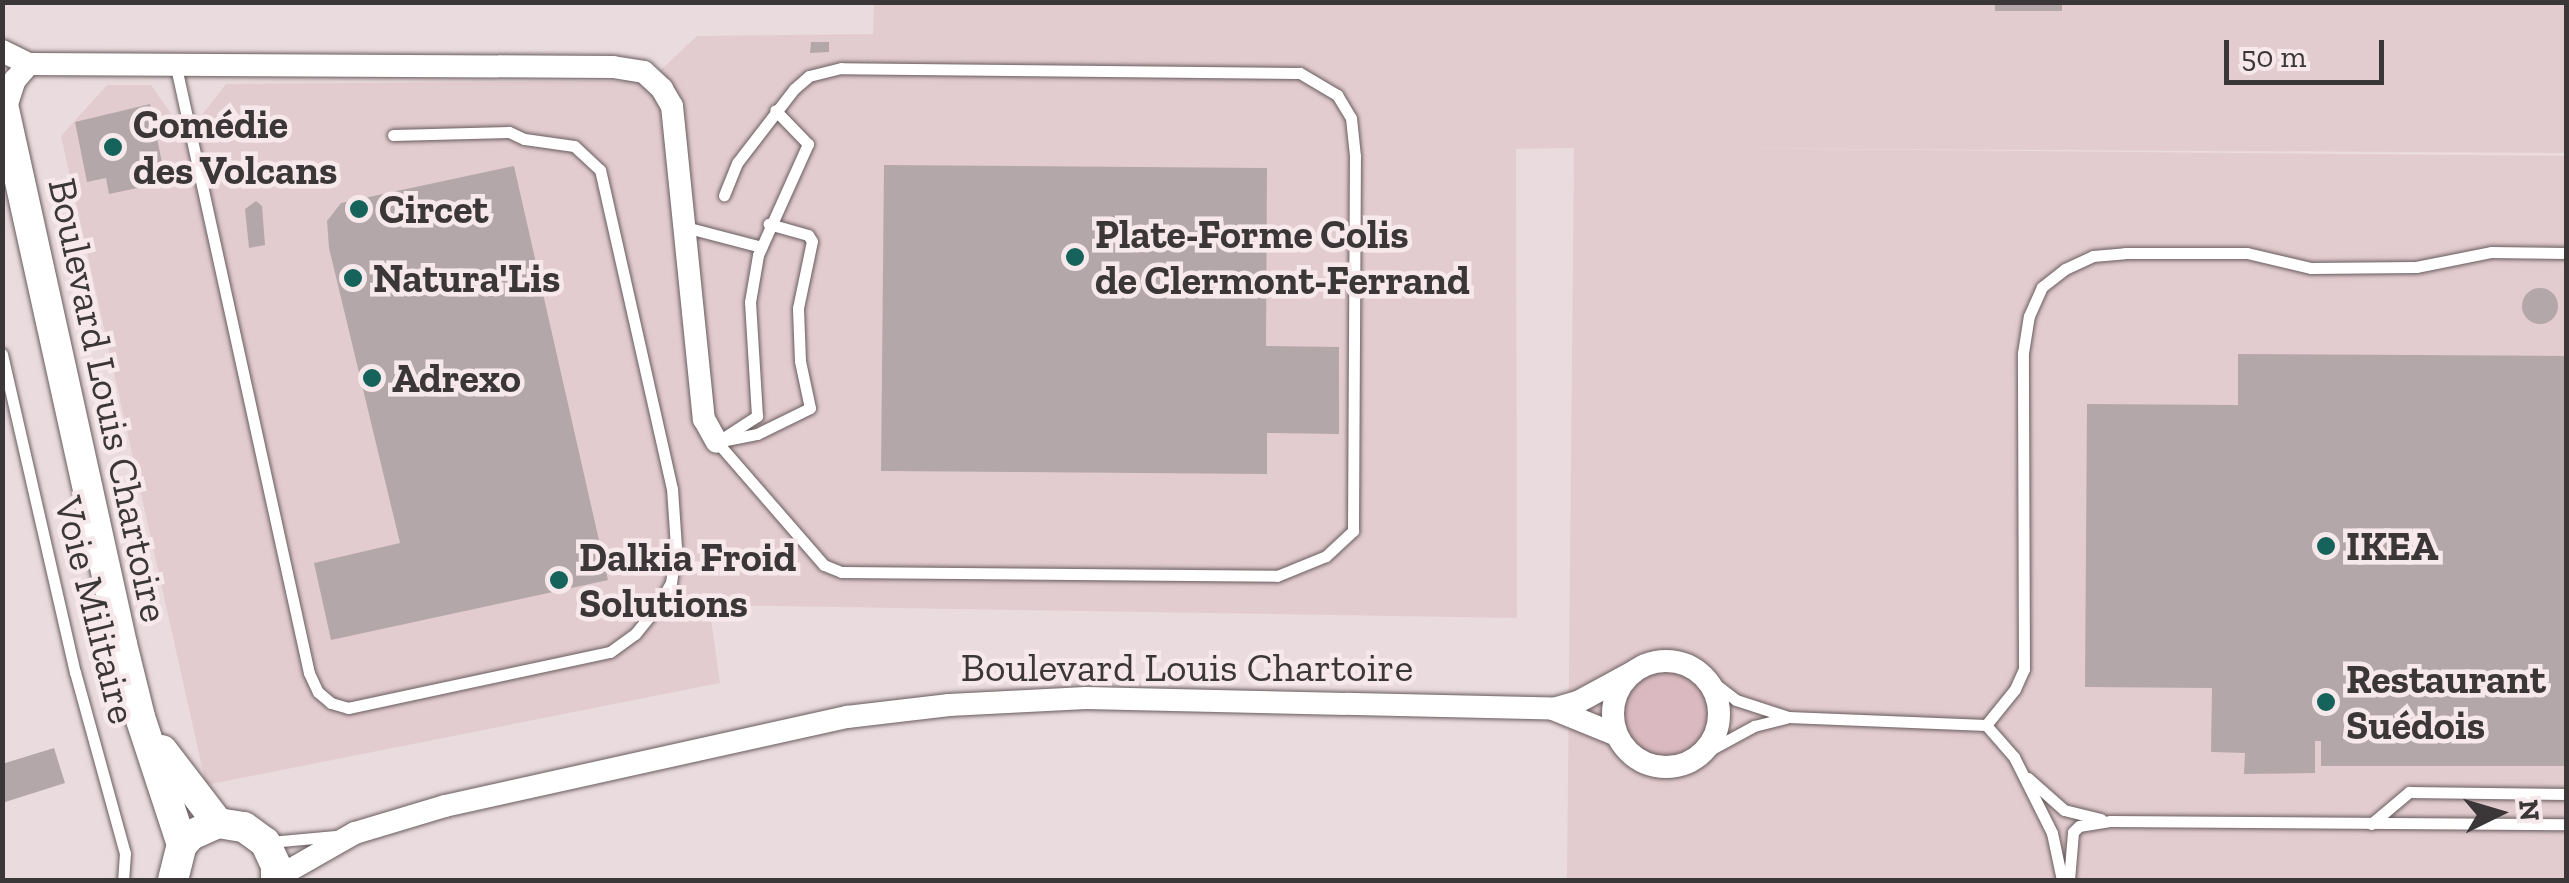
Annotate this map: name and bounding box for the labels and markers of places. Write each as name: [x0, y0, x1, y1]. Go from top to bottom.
place label: Comédie des Volcans: [133, 100, 339, 194]
marker: Comédie des Volcans: [102, 136, 124, 158]
place label: Circet: [379, 185, 488, 233]
marker: Circet: [348, 198, 370, 220]
place label: Plate-Forme Colis de Clermont-Ferrand: [1095, 210, 1470, 304]
marker: Plate-Forme Colis de Clermont-Ferrand: [1064, 246, 1086, 268]
place label: Natura'Lis: [373, 254, 560, 302]
marker: Natura'Lis: [342, 267, 364, 289]
place label: Adrexo: [392, 354, 521, 402]
marker: Adrexo: [361, 367, 383, 389]
place label: IKEA: [2346, 522, 2438, 570]
place label: Dalkia Froid Solutions: [579, 533, 796, 627]
marker: IKEA: [2315, 535, 2337, 557]
marker: Dalkia Froid Solutions: [548, 569, 570, 591]
place label: Restaurant Suédois: [2346, 655, 2546, 749]
marker: Restaurant Suédois: [2315, 691, 2337, 713]

